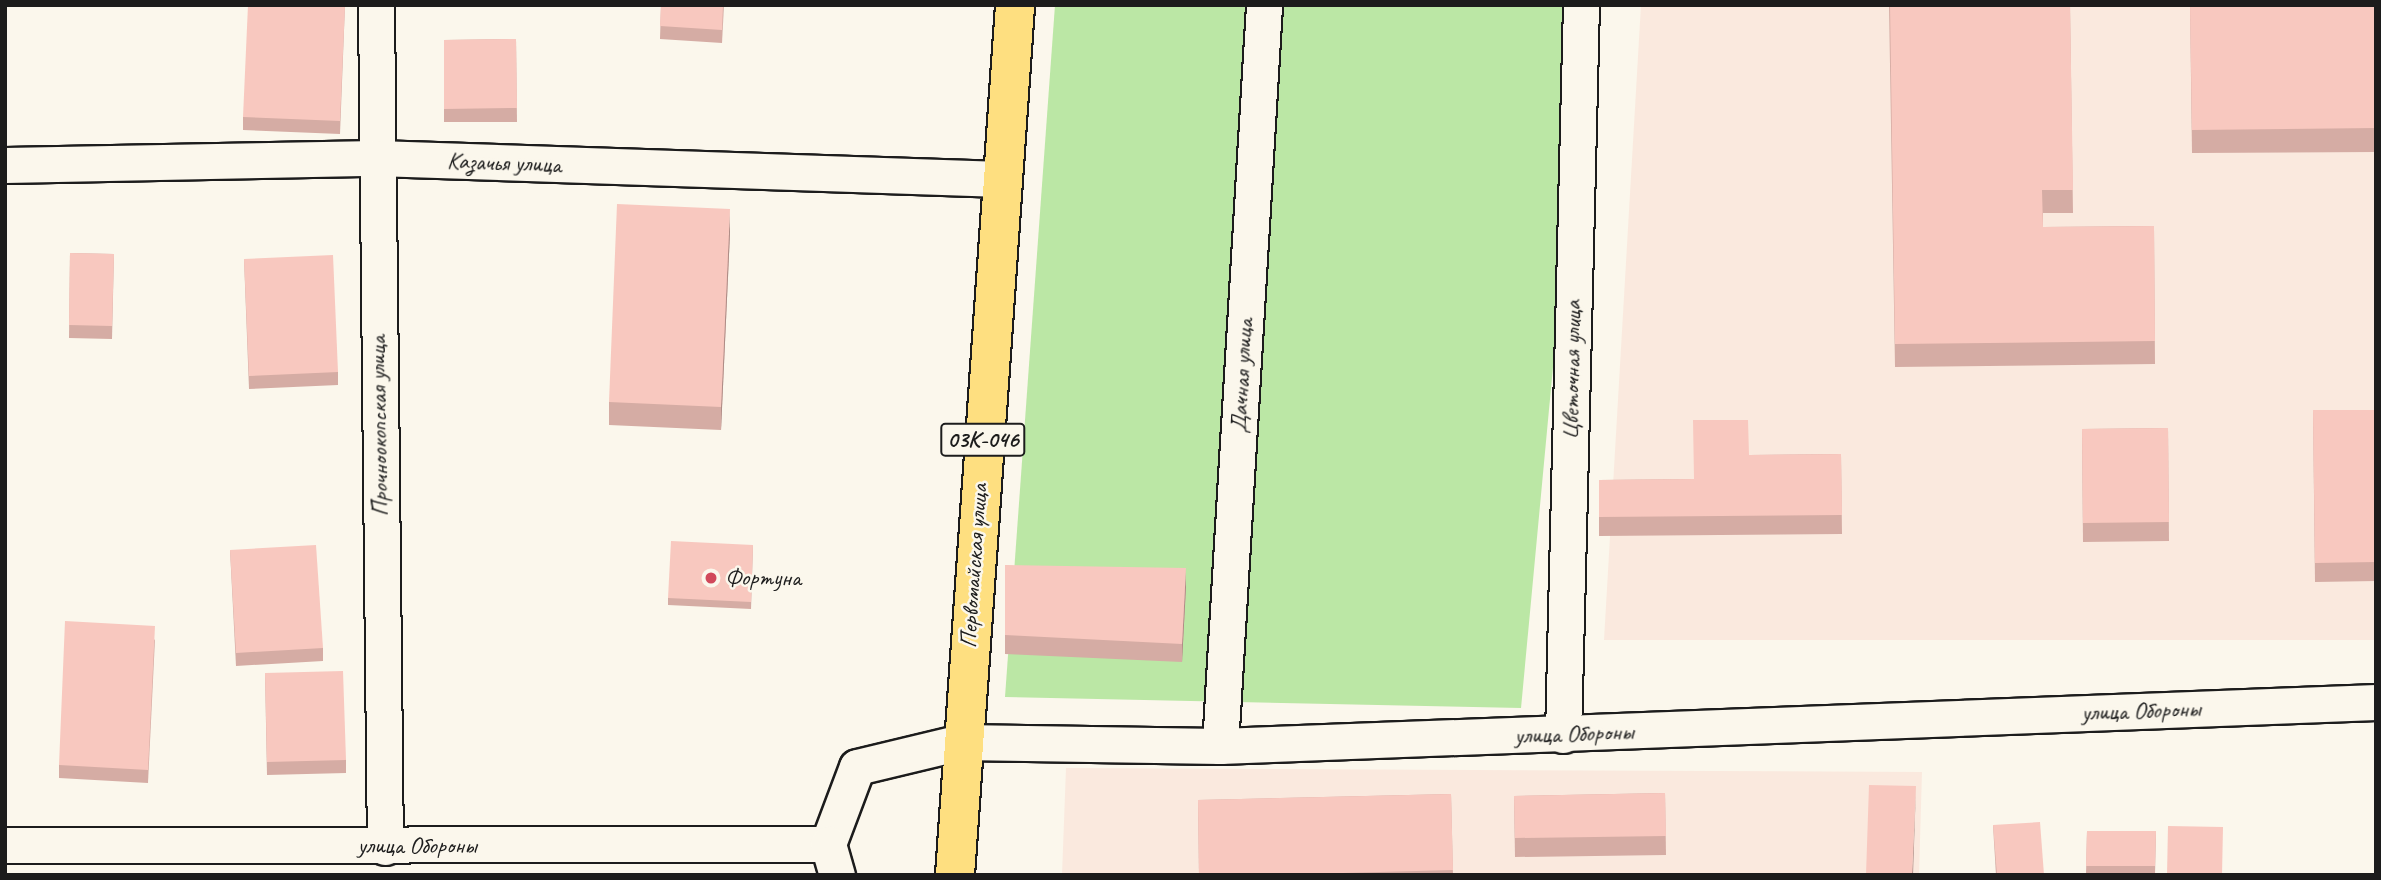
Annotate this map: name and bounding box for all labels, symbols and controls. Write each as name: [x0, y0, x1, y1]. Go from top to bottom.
street label: Казачья улица: [447, 147, 561, 179]
street label: Цветочная улица: [1556, 299, 1588, 441]
street label: Дачная улица: [1225, 318, 1259, 434]
street label: Прочноокопская улица: [363, 335, 395, 517]
road number: 03К-046: [939, 420, 1027, 460]
street label: Первомайская улица: [954, 482, 994, 650]
place label: Фортуна: [725, 564, 801, 592]
marker: Фортуна: [703, 570, 719, 586]
street label: улица Обороны: [2081, 695, 2201, 727]
street label: улица Обороны: [1514, 718, 1634, 750]
street label: улица Обороны: [357, 832, 477, 860]

